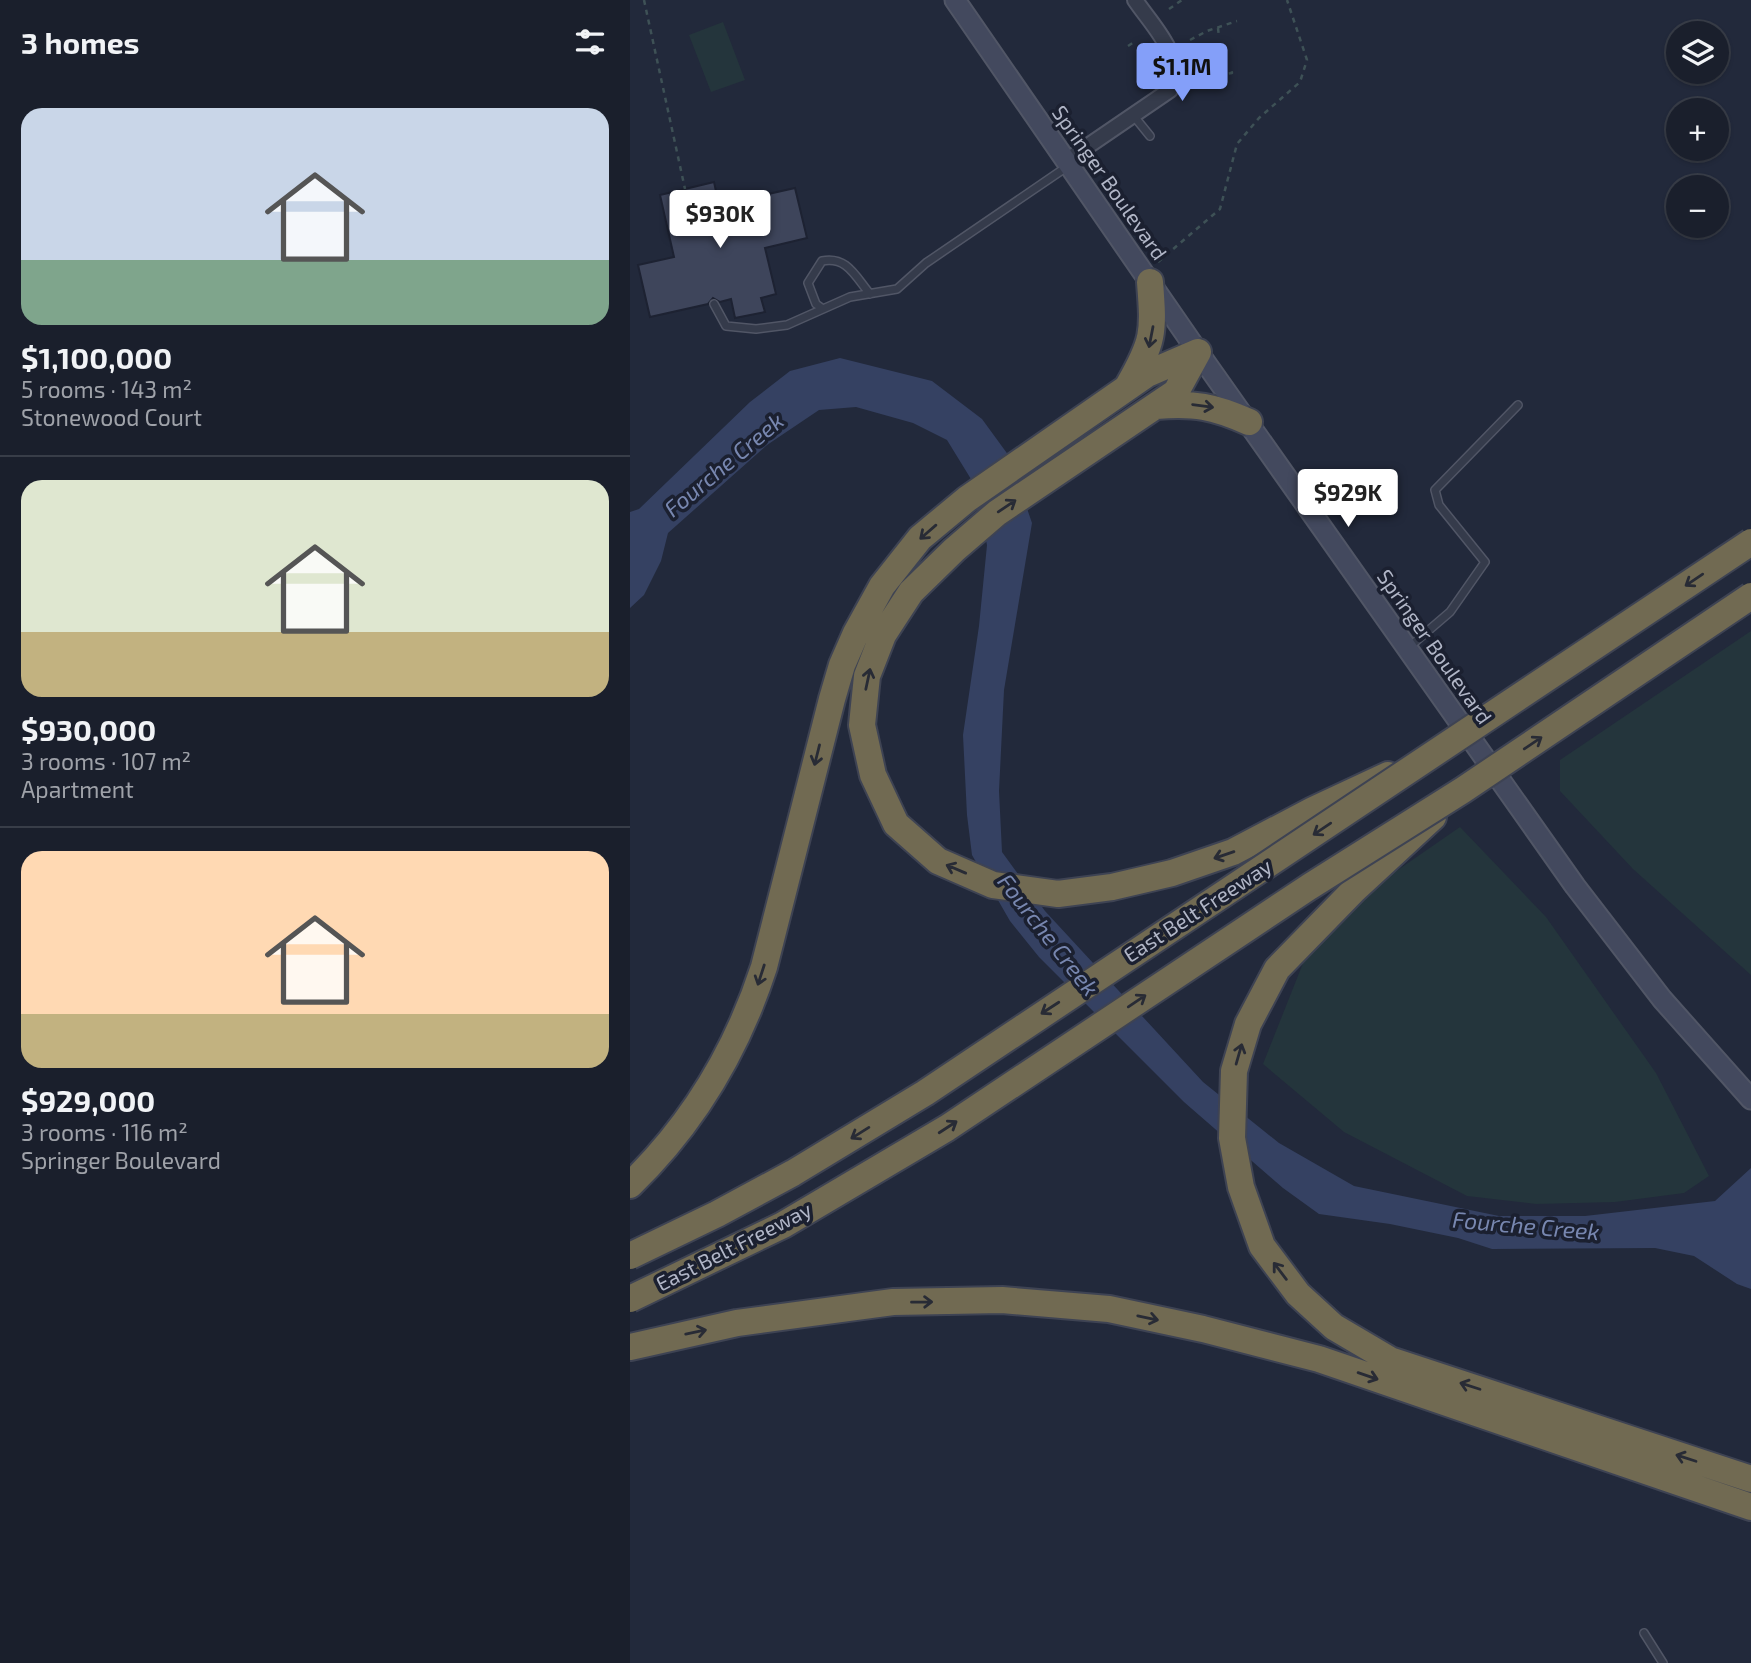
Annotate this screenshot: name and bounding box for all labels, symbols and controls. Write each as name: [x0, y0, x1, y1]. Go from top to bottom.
map controls: [1666, 21, 1729, 238]
button: layers: [1666, 21, 1729, 84]
icon: filters: [571, 23, 609, 61]
text: 3 homes: [21, 24, 140, 60]
pin: $1.1M: [1133, 43, 1231, 103]
text: $1.1M: [1153, 52, 1211, 80]
button: +: [1666, 98, 1729, 161]
street label: Springer Boulevard: [1048, 100, 1173, 264]
icon: home: [252, 154, 378, 280]
button: −: [1666, 175, 1729, 238]
pin: $930K: [671, 190, 769, 250]
text: $930K: [685, 199, 755, 227]
one-way arrow: [1143, 325, 1157, 348]
text: $1,100,000: [21, 339, 172, 375]
text: 5 rooms · 143 m²: [21, 375, 192, 403]
one-way arrow: [1191, 400, 1214, 413]
text: Stonewood Court: [21, 403, 202, 431]
water label: Fourche Creek: [658, 406, 789, 522]
pin: $929K: [1299, 470, 1397, 529]
text: $929K: [1314, 478, 1382, 506]
one-way arrow: [997, 499, 1016, 513]
one-way arrow: [919, 524, 937, 540]
icon: home: [252, 526, 378, 652]
street label: Springer Boulevard: [1373, 564, 1498, 728]
one-way arrow: [1685, 573, 1705, 587]
one-way arrow: [862, 669, 875, 691]
text: $930,000: [21, 711, 156, 747]
one-way arrow: [1523, 735, 1542, 750]
one-way arrow: [810, 743, 823, 765]
text: 3 rooms · 107 m²: [21, 747, 191, 775]
text: Apartment: [21, 775, 134, 803]
one-way arrow: [1313, 822, 1332, 837]
one-way arrow: [1213, 850, 1235, 862]
street label: East Belt Freeway: [1119, 853, 1276, 967]
one-way arrow: [946, 862, 967, 875]
water label: Fourche Creek: [992, 868, 1105, 1001]
icon: home: [252, 897, 378, 1023]
one-way arrow: [754, 964, 767, 986]
one-way arrow: [1127, 993, 1147, 1007]
one-way arrow: [1041, 1001, 1060, 1015]
one-way arrow: [1234, 1044, 1247, 1066]
text: $929,000: [21, 1082, 155, 1118]
text: 3 rooms · 116 m²: [21, 1118, 188, 1146]
one-way arrow: [938, 1119, 957, 1134]
one-way arrow: [850, 1126, 870, 1140]
text: Springer Boulevard: [21, 1146, 221, 1174]
street label: East Belt Freeway: [651, 1196, 815, 1296]
water label: Fourche Creek: [1451, 1205, 1601, 1245]
one-way arrow: [1273, 1262, 1288, 1281]
one-way arrow: [910, 1295, 933, 1309]
one-way arrow: [1136, 1311, 1159, 1325]
one-way arrow: [685, 1324, 707, 1337]
one-way arrow: [1356, 1371, 1378, 1383]
one-way arrow: [1460, 1379, 1482, 1391]
one-way arrow: [1676, 1451, 1698, 1463]

